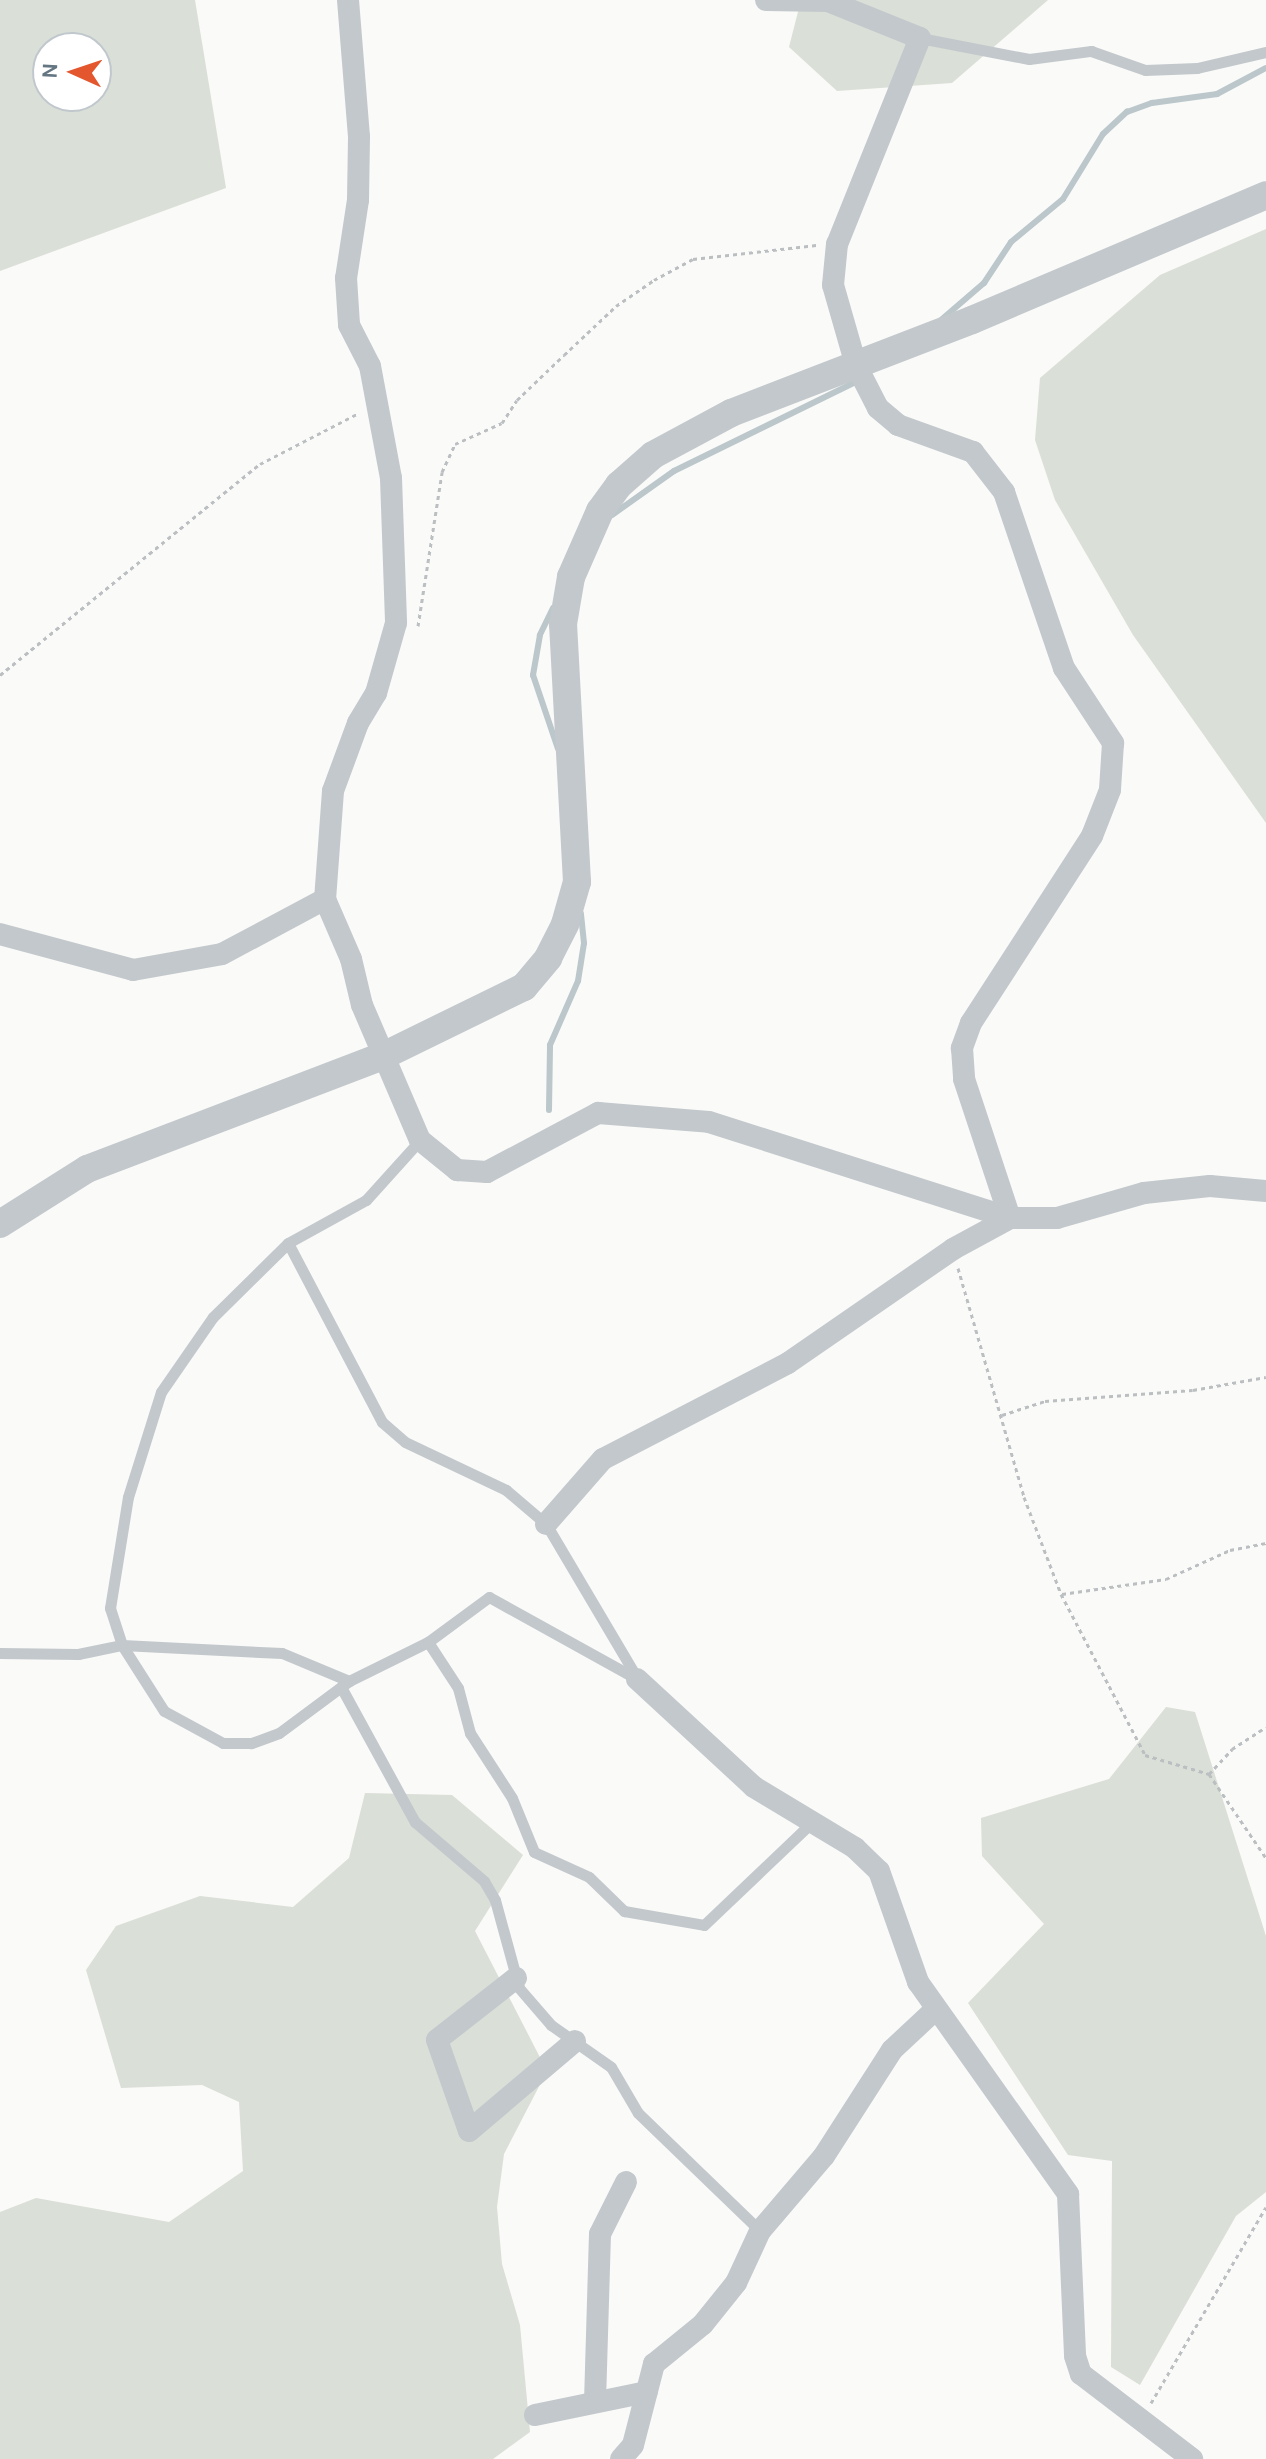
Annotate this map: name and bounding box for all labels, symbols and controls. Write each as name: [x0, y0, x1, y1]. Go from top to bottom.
north arrow: [32, 32, 112, 112]
text: N: [37, 62, 63, 79]

